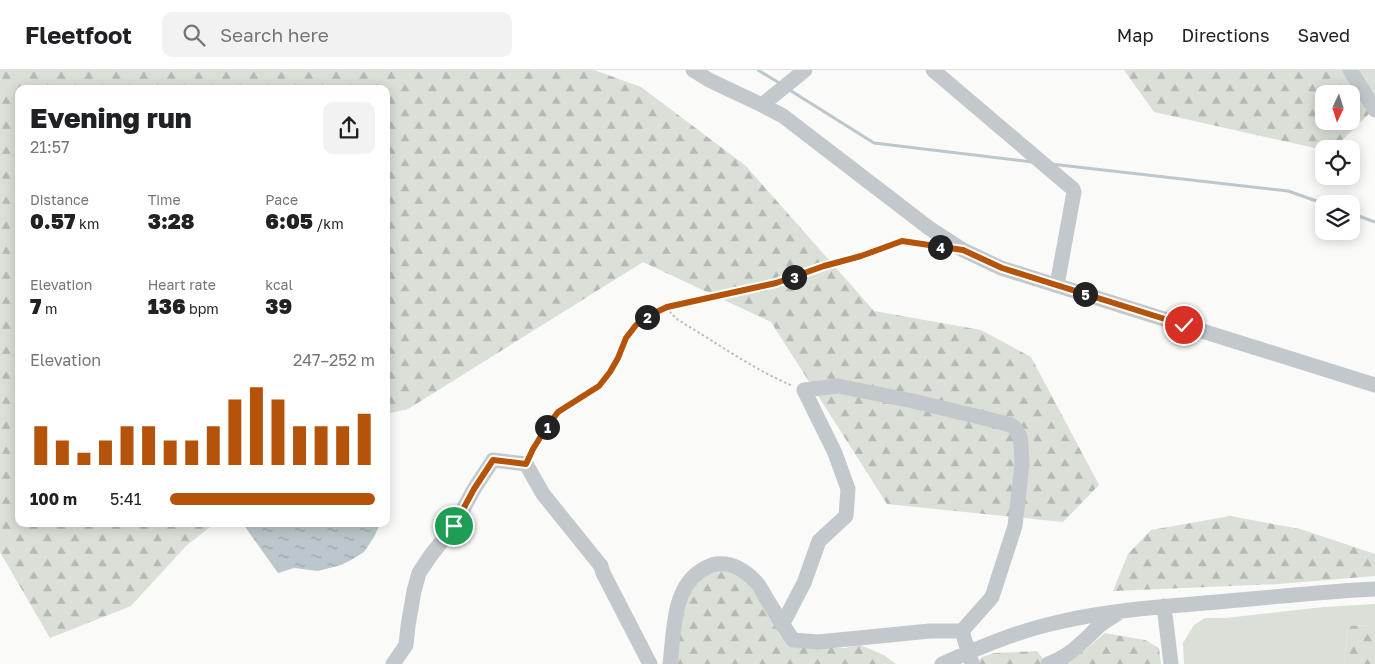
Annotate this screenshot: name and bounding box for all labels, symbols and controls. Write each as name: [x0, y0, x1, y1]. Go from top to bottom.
search box: [162, 12, 512, 57]
text: Fleetfoot: [25, 20, 132, 49]
icon: search: [180, 21, 208, 49]
text: Search here: [220, 23, 329, 46]
text: Map: [1117, 24, 1153, 46]
text: Directions: [1181, 24, 1269, 46]
text: Saved: [1297, 24, 1350, 46]
north arrow: [1315, 85, 1360, 130]
map controls: [1315, 85, 1360, 240]
text: Evening run: [30, 101, 192, 134]
button: share: [323, 102, 375, 154]
text: 21:57: [30, 137, 70, 157]
button: locate: [1315, 140, 1360, 185]
text: Distance: [30, 191, 89, 208]
text: Time: [148, 191, 181, 208]
text: Pace: [265, 191, 298, 208]
button: layers: [1315, 195, 1360, 240]
text: 0.57: [30, 208, 76, 234]
text: 3:28: [148, 208, 195, 234]
text: 6:05: [265, 208, 313, 234]
text: km: [76, 215, 99, 232]
text: /km: [313, 215, 344, 232]
pin: 4: [928, 234, 952, 260]
text: 4: [936, 239, 945, 256]
pin: 3: [782, 264, 806, 290]
text: 3: [790, 269, 799, 286]
text: Elevation: [30, 276, 92, 293]
text: Heart rate: [148, 276, 216, 293]
text: kcal: [265, 276, 293, 293]
pin: 5: [1072, 282, 1098, 306]
text: 5: [1081, 286, 1090, 303]
text: 7: [30, 293, 42, 319]
text: 136: [148, 293, 186, 319]
text: 39: [265, 293, 292, 319]
text: m: [42, 300, 57, 317]
text: bpm: [186, 300, 219, 317]
pin: 2: [634, 304, 660, 330]
pin: [1163, 304, 1205, 346]
text: 2: [643, 309, 652, 326]
icon: check: [1170, 311, 1198, 339]
text: Elevation: [30, 350, 101, 370]
text: 247–252 m: [293, 350, 375, 370]
pin: 1: [534, 414, 560, 440]
text: 1: [544, 419, 551, 436]
text: 100 m: [30, 489, 77, 509]
text: 5:41: [110, 489, 142, 509]
pin: [433, 505, 475, 547]
icon: arrive: [440, 512, 468, 540]

